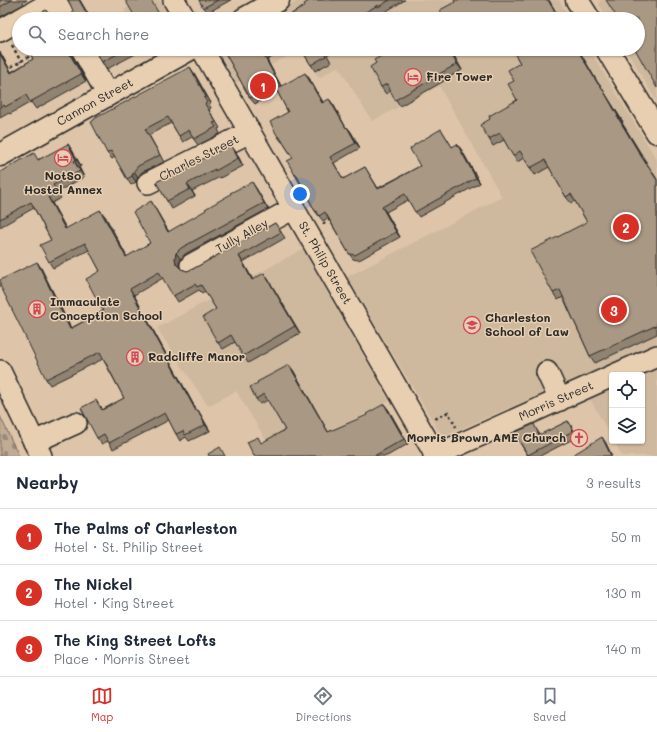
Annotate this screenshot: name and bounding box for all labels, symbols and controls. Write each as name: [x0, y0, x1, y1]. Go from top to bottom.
search box: [12, 12, 645, 56]
icon: search: [26, 23, 48, 45]
text: Search here: [58, 24, 149, 44]
hotel icon: Fire Tower: [403, 67, 423, 87]
place label: Fire Tower: [426, 68, 493, 84]
pin: 1: [250, 71, 276, 101]
street label: Cannon Street: [53, 73, 136, 129]
street label: Charles Street: [156, 130, 241, 184]
hotel icon: NotSo Hostel Annex: [53, 148, 73, 168]
place label: NotSo Hostel Annex: [24, 167, 102, 197]
your location: [290, 184, 310, 204]
pin: 2: [613, 212, 639, 242]
street label: Tully Alley: [213, 214, 270, 256]
street label: St. Philip Street: [296, 218, 356, 307]
place label: Immaculate Conception School: [50, 293, 162, 323]
pin: 3: [601, 295, 627, 325]
building icon: Immaculate Conception School: [27, 299, 47, 319]
place label: Charleston School of Law: [485, 309, 569, 339]
school or university icon: Charleston School of Law: [462, 315, 482, 335]
building icon: Radcliffe Manor: [125, 347, 145, 367]
place label: Radcliffe Manor: [148, 348, 245, 364]
map controls: [609, 372, 645, 444]
button: locate: [609, 372, 645, 408]
street label: Morris Street: [516, 376, 596, 424]
button: layers: [609, 408, 645, 444]
church icon: Morris Brown AME Church: [569, 428, 589, 448]
place label: Morris Brown AME Church: [407, 429, 566, 445]
text: Nearby: [16, 471, 78, 493]
text: 3 results: [586, 474, 641, 491]
text: The Palms of Charleston: [54, 518, 237, 538]
text: 1: [26, 528, 32, 545]
text: 50 m: [611, 528, 641, 545]
text: Hotel · St. Philip Street: [54, 538, 203, 555]
text: The Nickel: [54, 574, 132, 594]
text: 2: [25, 584, 33, 601]
text: 130 m: [605, 584, 641, 601]
text: Hotel · King Street: [54, 594, 174, 611]
text: The King Street Lofts: [54, 630, 216, 650]
text: 3: [25, 640, 33, 657]
text: 140 m: [605, 640, 641, 657]
text: Place · Morris Street: [54, 650, 190, 667]
tab: Map: [91, 685, 113, 724]
tab: Directions: [295, 685, 351, 724]
tab: Saved: [533, 685, 566, 724]

